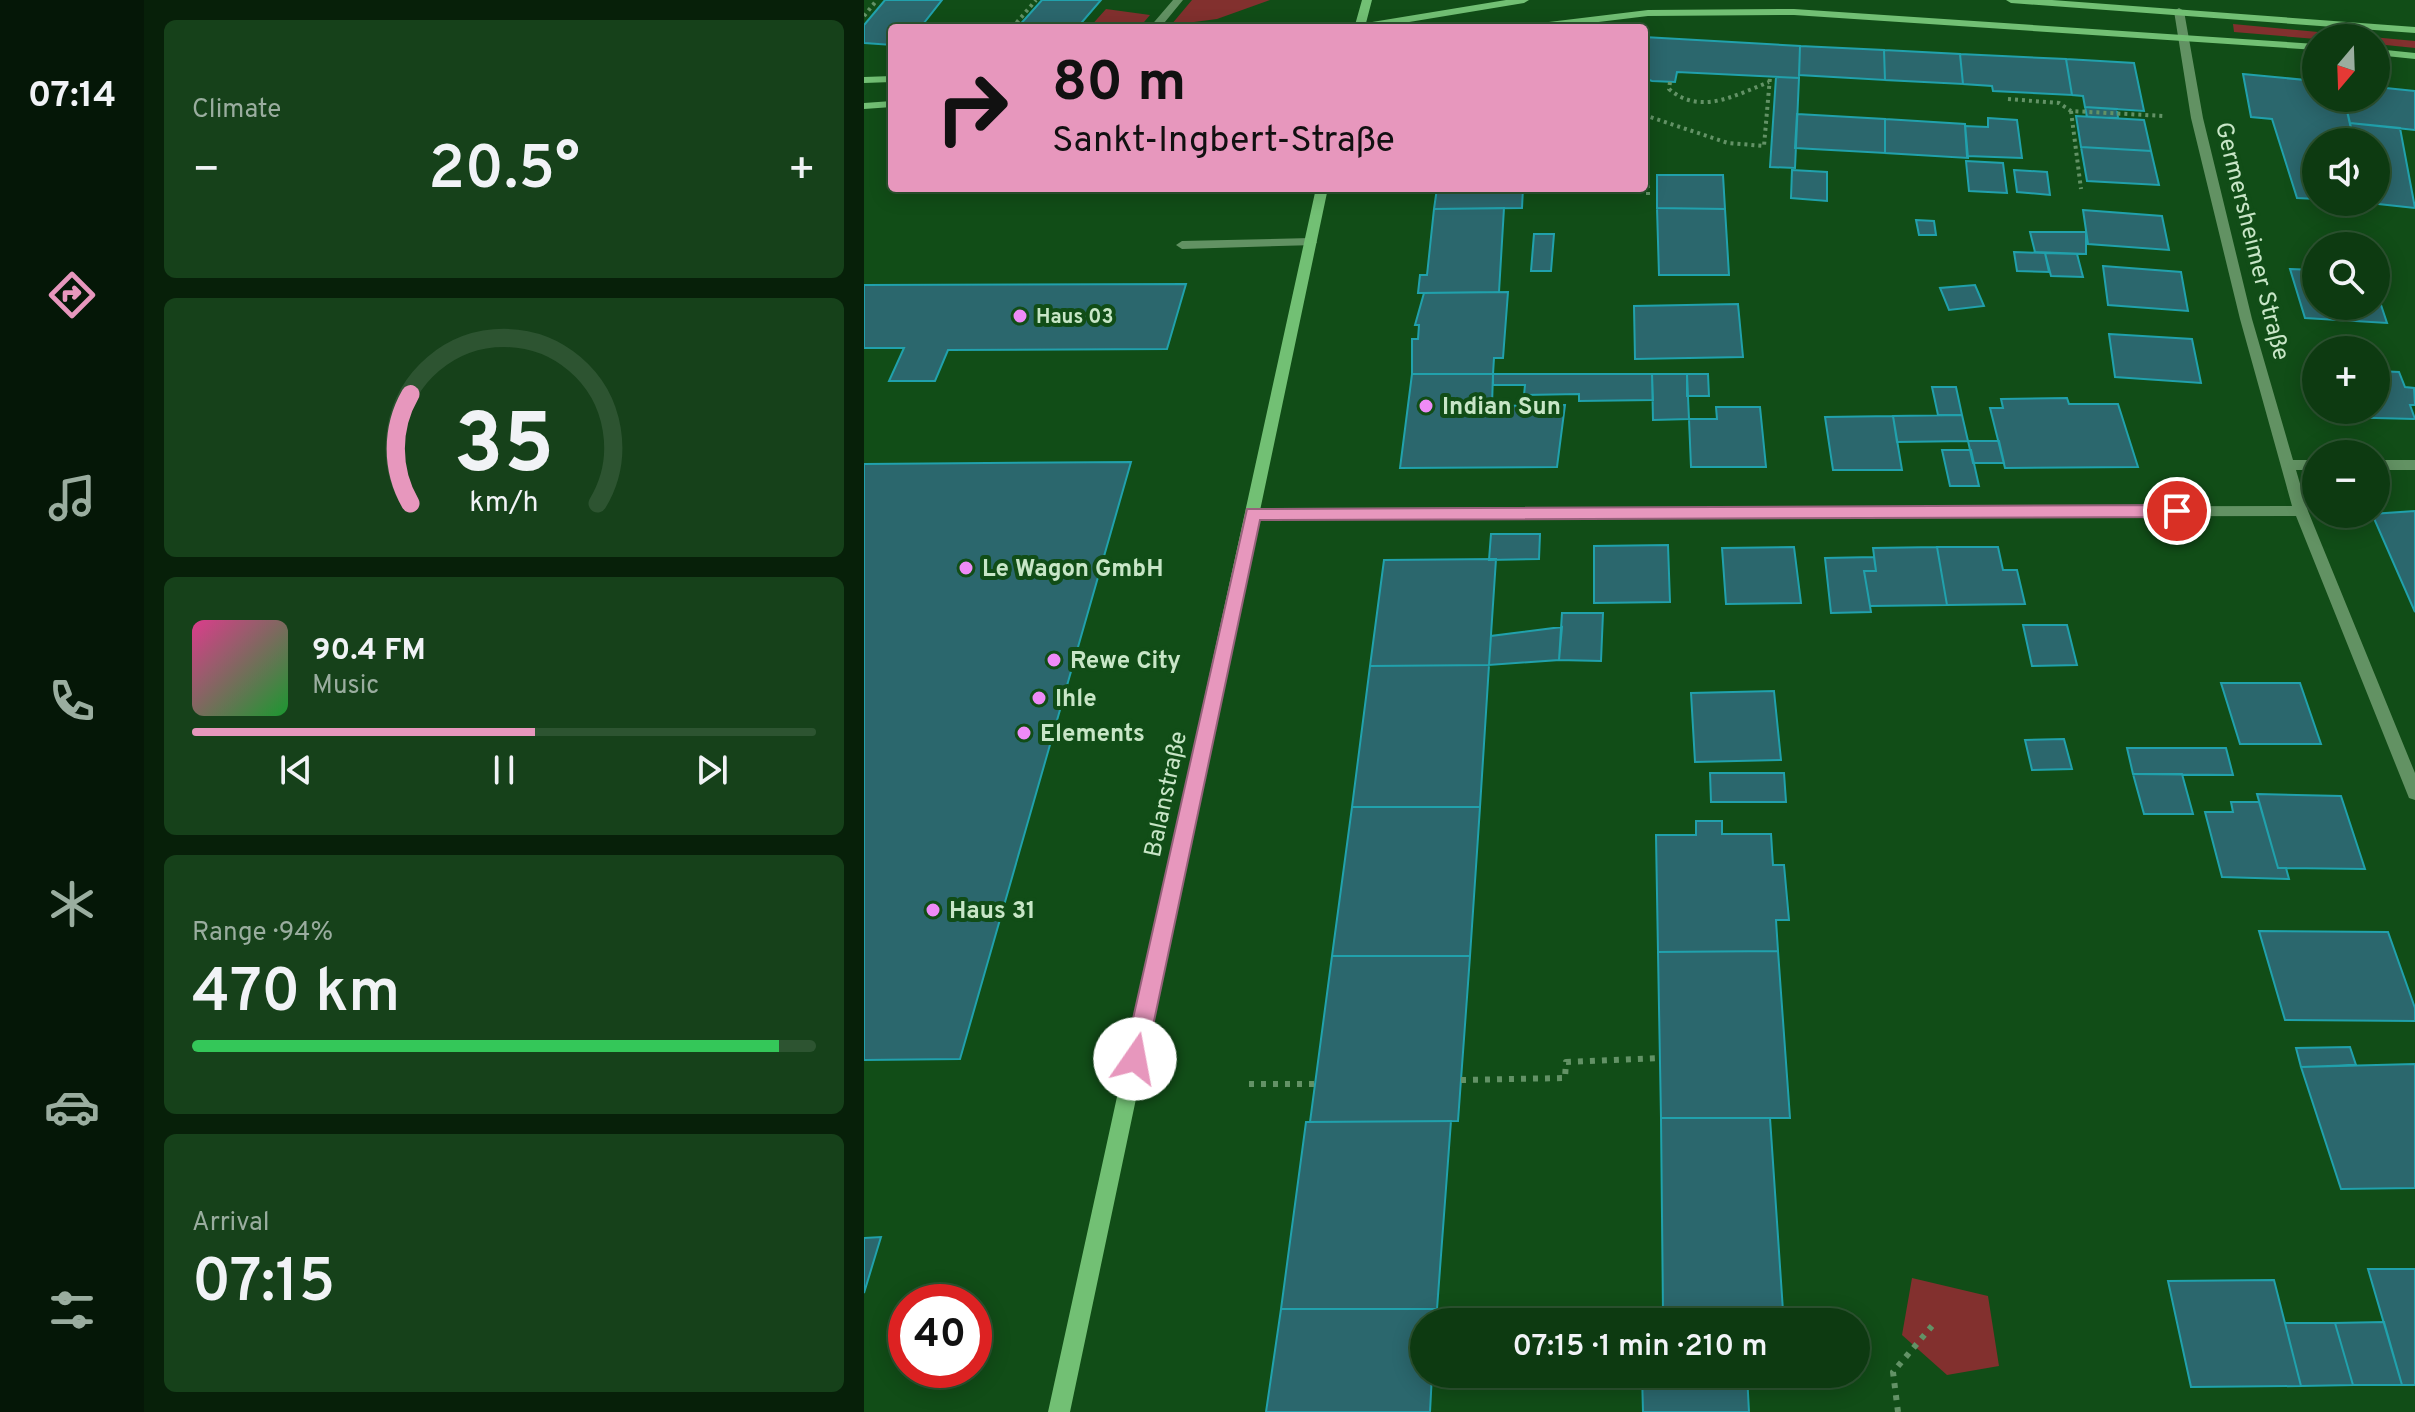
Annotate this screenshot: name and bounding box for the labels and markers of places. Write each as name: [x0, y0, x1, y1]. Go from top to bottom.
place label: Haus 03: [1036, 305, 1113, 331]
marker: Haus 03: [1011, 307, 1029, 325]
place label: Indian Sun: [1442, 393, 1561, 423]
marker: Indian Sun: [1417, 397, 1435, 415]
pin: [2143, 477, 2211, 545]
place label: Le Wagon GmbH: [982, 555, 1164, 585]
marker: Le Wagon GmbH: [957, 559, 975, 577]
place label: Rewe City: [1070, 647, 1181, 677]
marker: Rewe City: [1045, 651, 1063, 669]
place label: Ihle: [1055, 685, 1097, 715]
marker: Ihle: [1030, 689, 1048, 707]
place label: Elements: [1040, 720, 1145, 750]
marker: Elements: [1015, 724, 1033, 742]
place label: Haus 31: [949, 897, 1036, 927]
marker: Haus 31: [924, 901, 942, 919]

